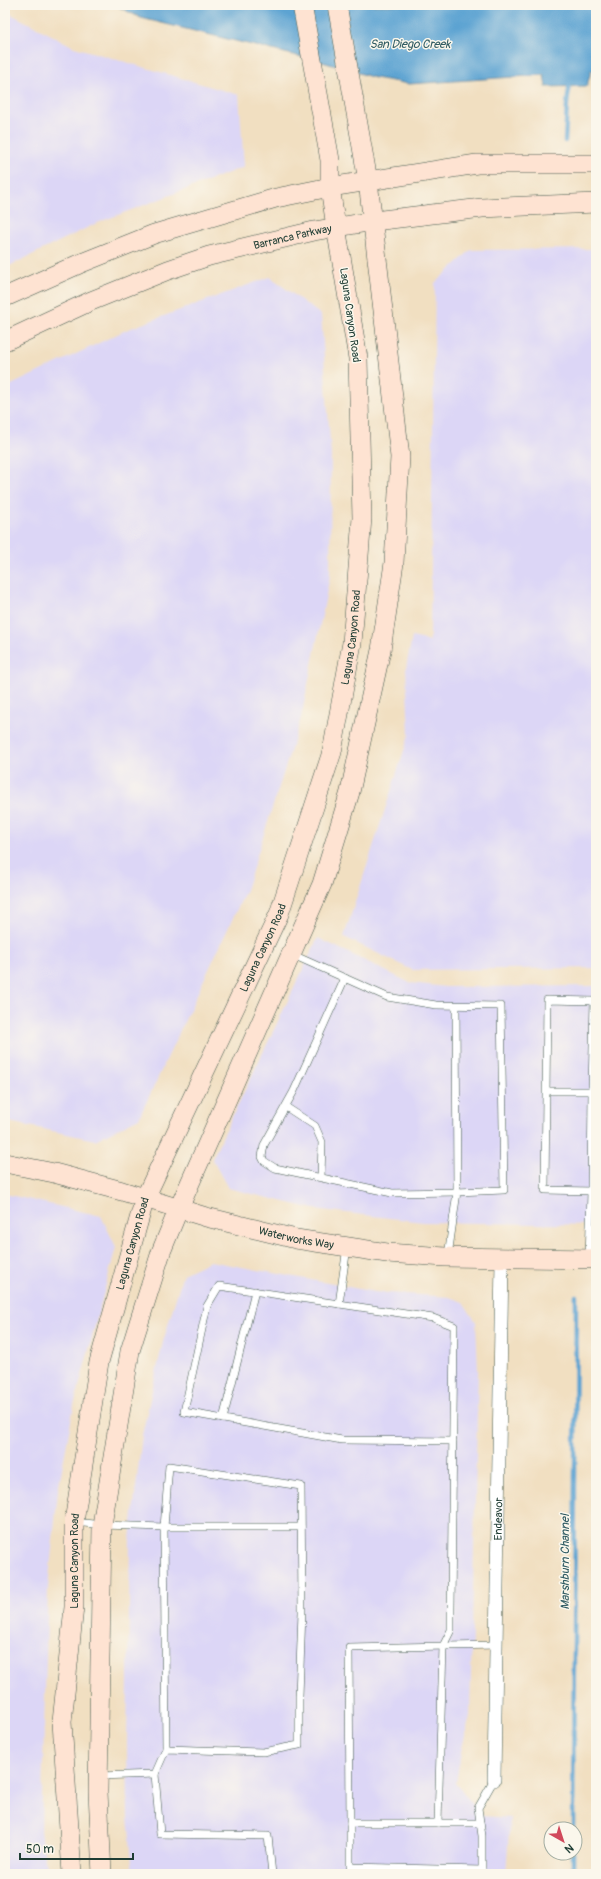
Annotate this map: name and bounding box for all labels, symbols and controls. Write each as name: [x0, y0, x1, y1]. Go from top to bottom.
water label: San Diego Creek: [370, 37, 451, 52]
street label: Barranca Parkway: [252, 222, 333, 252]
street label: Laguna Canyon Road: [337, 267, 363, 363]
street label: Laguna Canyon Road: [338, 589, 363, 686]
street label: Laguna Canyon Road: [237, 902, 288, 994]
street label: Laguna Canyon Road: [113, 1196, 151, 1291]
street label: Waterworks Way: [257, 1224, 335, 1251]
street label: Endeavor: [491, 1497, 505, 1541]
street label: Laguna Canyon Road: [67, 1512, 82, 1609]
water label: Marshburn Channel: [558, 1513, 573, 1610]
north arrow: [543, 1821, 583, 1861]
scale bar: [20, 1835, 133, 1861]
text: N: [562, 1841, 576, 1856]
text: 50 m: [26, 1842, 54, 1857]

